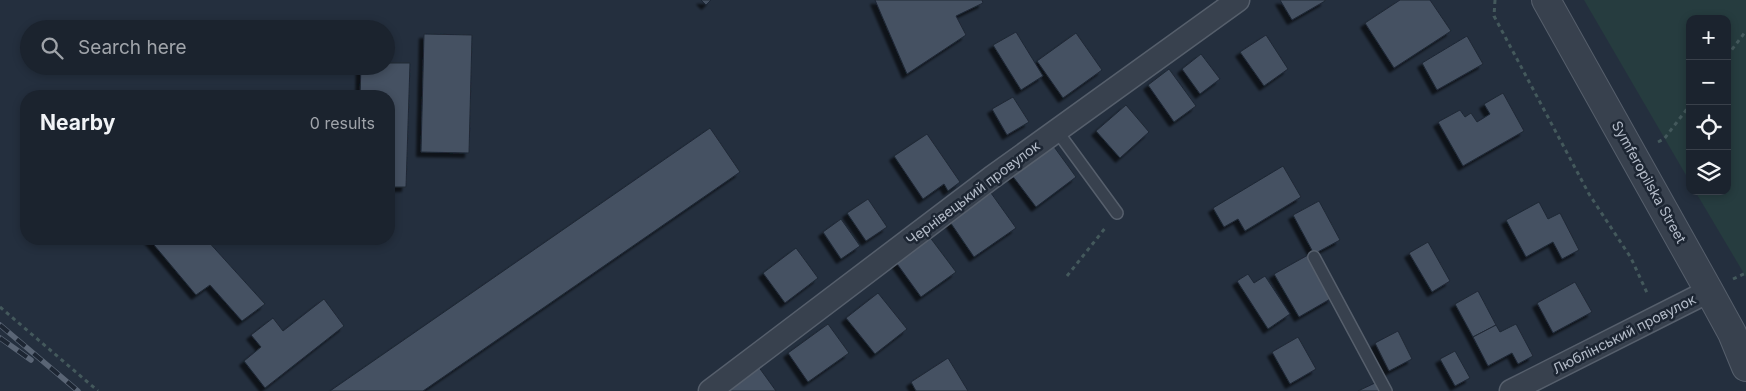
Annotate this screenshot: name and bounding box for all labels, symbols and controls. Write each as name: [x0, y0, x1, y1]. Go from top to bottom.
map controls: [1686, 15, 1731, 195]
button: +: [1686, 15, 1731, 60]
search box: [20, 20, 395, 75]
icon: search: [38, 34, 66, 62]
text: Search here: [78, 36, 187, 59]
button: −: [1686, 60, 1731, 105]
button: locate: [1686, 105, 1731, 150]
text: Nearby: [40, 110, 115, 135]
text: 0 results: [310, 113, 375, 133]
street label: Symferopilska Street: [1609, 118, 1690, 246]
street label: Чернівецький провулок: [903, 137, 1043, 248]
button: layers: [1686, 150, 1731, 195]
street label: Люблінський провулок: [1549, 290, 1699, 377]

